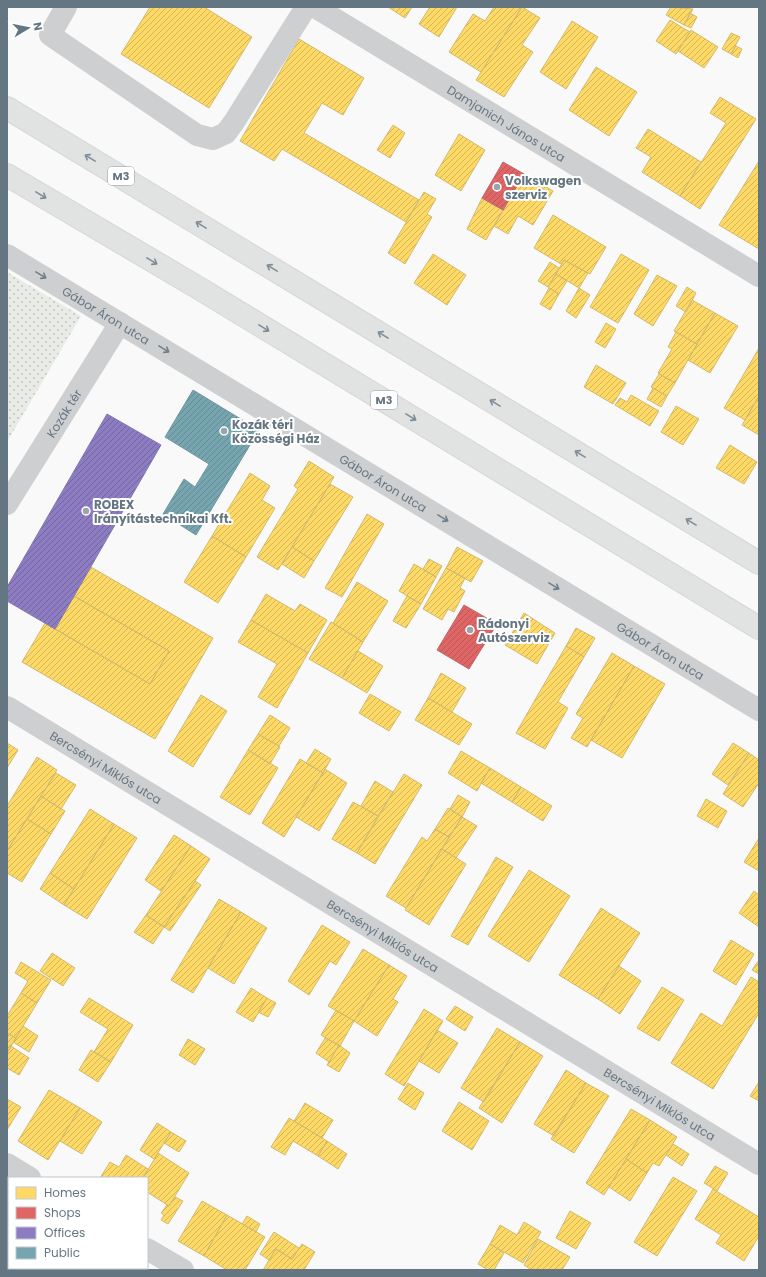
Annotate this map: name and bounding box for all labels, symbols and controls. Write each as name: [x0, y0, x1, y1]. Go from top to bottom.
north arrow: [8, 8, 48, 48]
text: N: [29, 21, 46, 32]
street label: Damjanich János utca: [444, 81, 569, 166]
one-way arrow: [84, 153, 96, 161]
road number: M3: [108, 167, 134, 185]
place label: Volkswagen szerviz: [505, 172, 581, 203]
marker: Volkswagen szerviz: [492, 182, 502, 192]
one-way arrow: [35, 191, 47, 199]
one-way arrow: [196, 221, 207, 229]
one-way arrow: [146, 257, 158, 265]
one-way arrow: [266, 264, 278, 272]
one-way arrow: [34, 272, 46, 280]
street label: Gábor Áron utca: [59, 282, 153, 348]
one-way arrow: [258, 324, 270, 332]
one-way arrow: [377, 331, 389, 339]
one-way arrow: [158, 346, 170, 354]
street label: Kozák tér: [42, 385, 86, 441]
road number: M3: [371, 391, 397, 409]
one-way arrow: [489, 398, 501, 406]
one-way arrow: [405, 413, 417, 421]
place label: Kozák téri Közösségi Ház: [232, 416, 320, 447]
marker: Kozák téri Közösségi Ház: [219, 426, 229, 436]
street label: Gábor Áron utca: [336, 450, 430, 516]
one-way arrow: [574, 450, 586, 458]
place label: ROBEX Irányítástechnikai Kft.: [94, 496, 232, 527]
marker: ROBEX Irányítástechnikai Kft.: [81, 506, 91, 516]
one-way arrow: [437, 515, 449, 523]
one-way arrow: [685, 517, 697, 525]
one-way arrow: [548, 582, 560, 590]
place label: Rádonyi Autószerviz: [478, 615, 550, 646]
street label: Gábor Áron utca: [614, 617, 708, 684]
marker: Rádonyi Autószerviz: [465, 625, 475, 635]
street label: Bercsényi Miklós utca: [47, 727, 165, 808]
street label: Bercsényi Miklós utca: [324, 895, 442, 976]
street label: Bercsényi Miklós utca: [601, 1063, 719, 1144]
legend: [8, 1177, 148, 1269]
text: Homes: [44, 1184, 86, 1201]
text: Shops: [44, 1204, 81, 1221]
text: Offices: [44, 1224, 85, 1241]
text: Public: [44, 1244, 80, 1261]

